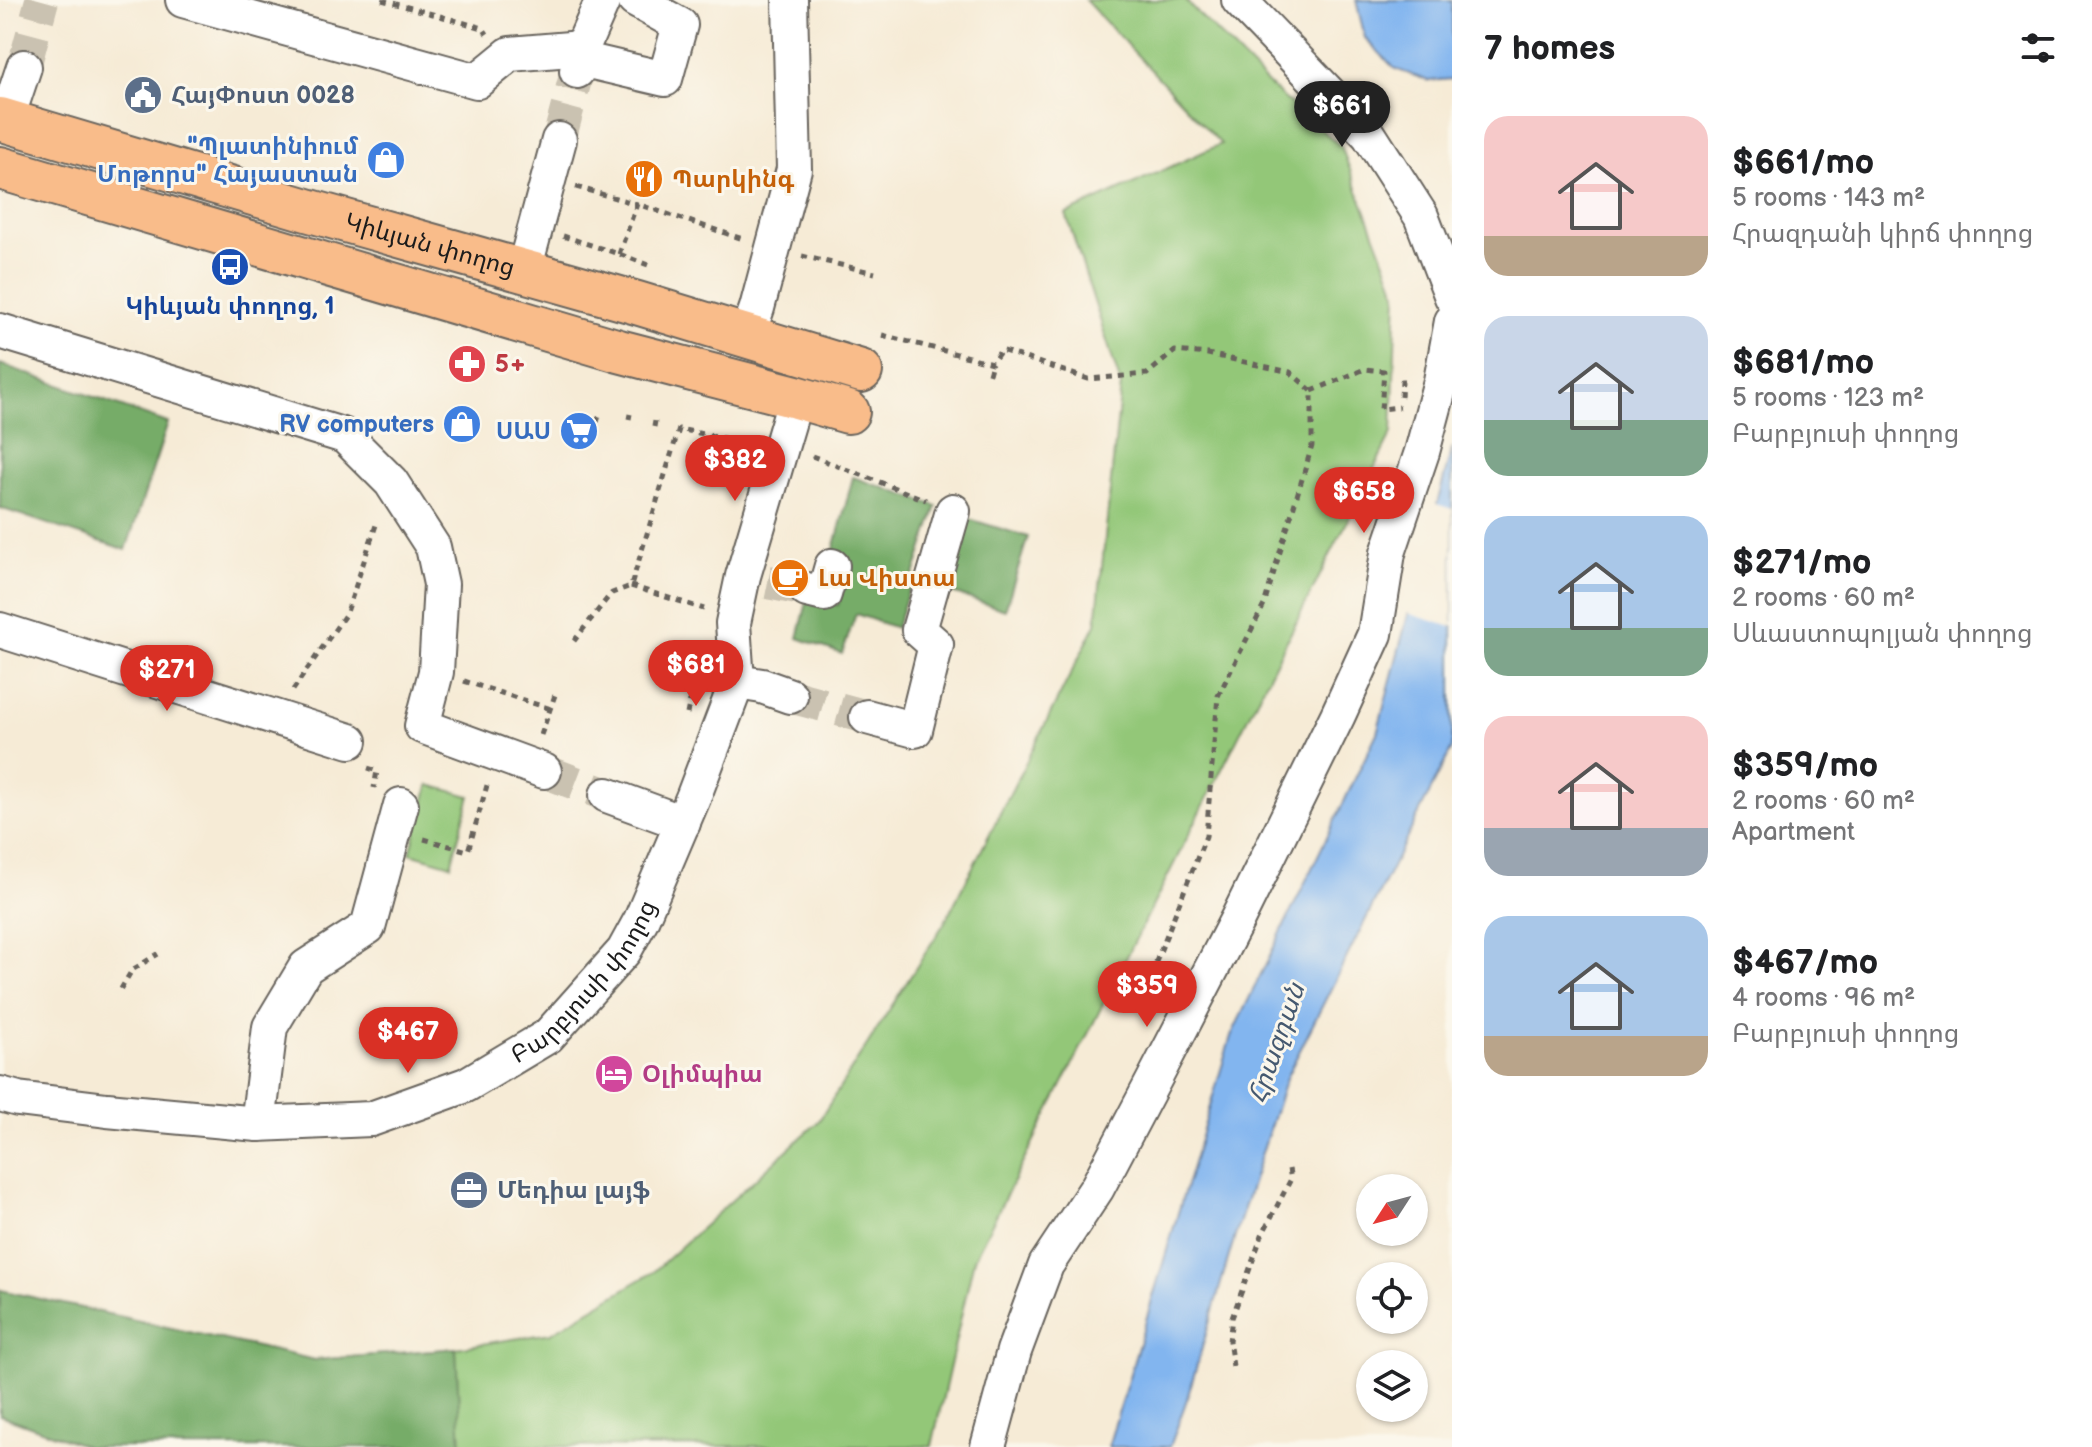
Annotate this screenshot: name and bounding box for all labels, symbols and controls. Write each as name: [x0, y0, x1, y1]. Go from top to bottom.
icon: filters: [2016, 26, 2060, 70]
text: 7 homes: [1484, 28, 1615, 69]
public building icon: ՀայՓոստ 0028: [122, 74, 164, 116]
place label: ՀայՓոստ 0028: [171, 81, 355, 110]
pin: $661: [1295, 81, 1389, 149]
text: $661: [1312, 91, 1372, 122]
place label: "Պլատինիում Մոթորս" Հայաստան: [97, 132, 358, 189]
shop icon: "Պլատինիում Մոթորս" Հայաստան: [365, 139, 407, 181]
text: $661/mo: [1732, 142, 1874, 183]
icon: home: [1548, 148, 1644, 244]
restaurant icon: Պարկինգ: [623, 158, 665, 200]
place label: Պարկինգ: [672, 165, 794, 194]
text: 5 rooms · 143 m²: [1732, 183, 1925, 214]
street label: Կիևյան փողոց: [342, 207, 518, 283]
text: Հրազդանի կիրճ փողոց: [1732, 219, 2033, 250]
bus stop icon: Կիևյան փողոց, 1: [209, 246, 251, 288]
place label: Կիևյան փողոց, 1: [126, 292, 334, 321]
text: $681/mo: [1732, 342, 1874, 383]
pharmacy icon: 5+: [446, 343, 488, 385]
icon: home: [1548, 348, 1644, 444]
place label: 5+: [495, 350, 527, 379]
text: 5 rooms · 123 m²: [1732, 383, 1924, 414]
shop icon: RV computers: [441, 403, 483, 445]
place label: RV computers: [279, 410, 434, 439]
supermarket icon: ՍԱՍ: [558, 410, 600, 452]
place label: ՍԱՍ: [496, 417, 551, 446]
text: Բարբյուսի փողոց: [1732, 419, 1959, 450]
pin: $382: [688, 435, 782, 503]
text: $382: [703, 445, 767, 476]
pin: $658: [1317, 467, 1411, 535]
text: $658: [1332, 477, 1396, 508]
text: $271/mo: [1732, 542, 1871, 583]
icon: home: [1548, 548, 1644, 644]
cafe icon: Լա Վիստա: [769, 557, 811, 599]
place label: Լա Վիստա: [818, 564, 956, 593]
text: 2 rooms · 60 m²: [1732, 583, 1915, 614]
text: Սևաստոպոլյան փողոց: [1732, 619, 2033, 650]
pin: $681: [649, 640, 743, 708]
pin: $271: [120, 645, 214, 713]
text: $681: [666, 650, 726, 681]
text: $271: [138, 655, 196, 686]
text: $359/mo: [1732, 745, 1878, 786]
icon: home: [1548, 748, 1644, 844]
text: 2 rooms · 60 m²: [1732, 786, 1915, 817]
text: Apartment: [1732, 817, 1855, 848]
street label: Բարբյուսի փողոց: [506, 896, 663, 1070]
text: $467/mo: [1732, 942, 1878, 983]
icon: home: [1548, 948, 1644, 1044]
pin: $359: [1100, 961, 1194, 1029]
text: $359: [1116, 971, 1178, 1002]
water label: Հրազդան: [1243, 978, 1313, 1107]
text: 4 rooms · 96 m²: [1732, 983, 1915, 1014]
pin: $467: [361, 1007, 455, 1075]
text: $467: [377, 1017, 439, 1048]
text: Բարբյուսի փողոց: [1732, 1019, 1959, 1050]
hotel icon: Օլիմպիա: [593, 1053, 635, 1095]
place label: Օլիմպիա: [642, 1060, 763, 1089]
office icon: Մեդիա լայֆ: [448, 1169, 490, 1211]
north arrow: [1356, 1174, 1428, 1246]
map controls: [1356, 1174, 1428, 1422]
place label: Մեդիա լայֆ: [497, 1176, 650, 1205]
button: locate: [1356, 1262, 1428, 1334]
button: layers: [1356, 1350, 1428, 1422]

